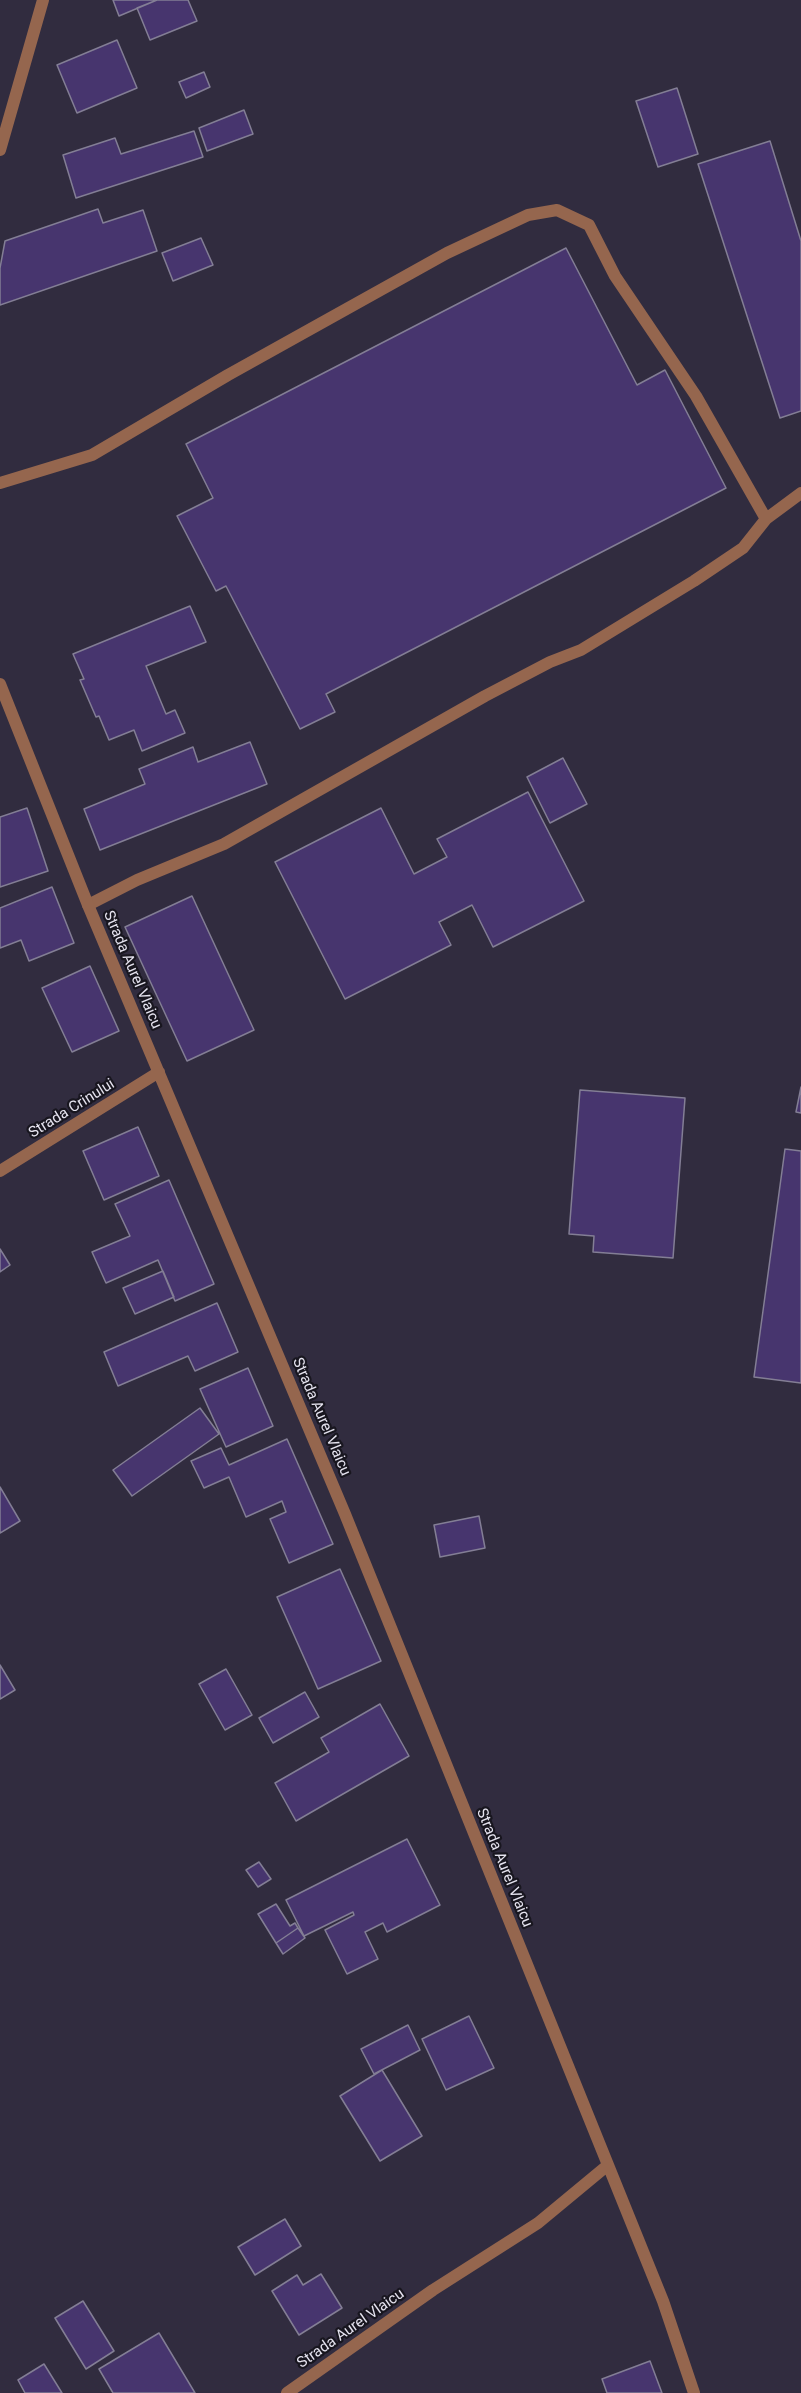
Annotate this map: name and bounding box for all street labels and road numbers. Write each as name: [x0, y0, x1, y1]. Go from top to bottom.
street label: Strada Aurel Vlaicu: [99, 908, 165, 1032]
street label: Strada Crinului: [26, 1075, 118, 1143]
street label: Strada Aurel Vlaicu: [288, 1355, 354, 1479]
street label: Strada Aurel Vlaicu: [472, 1806, 536, 1930]
street label: Strada Aurel Vlaicu: [294, 2285, 408, 2373]

